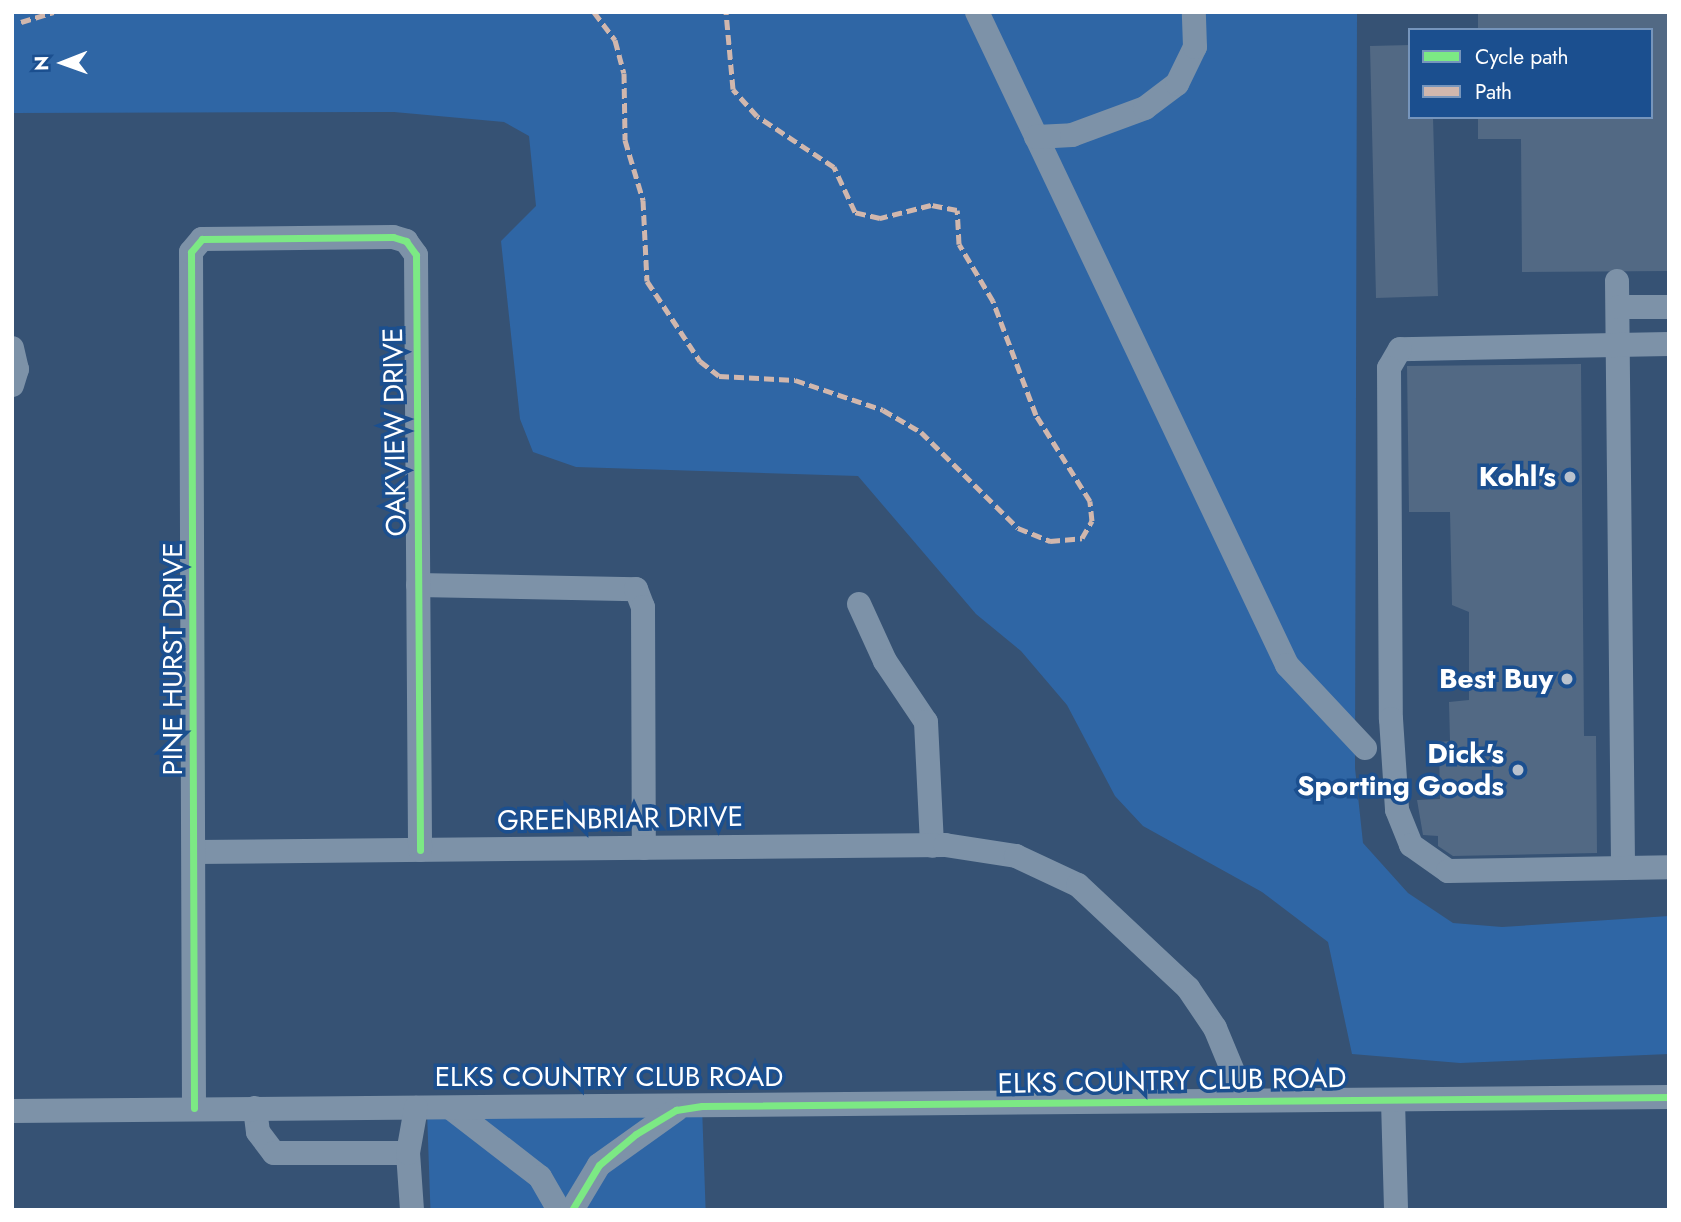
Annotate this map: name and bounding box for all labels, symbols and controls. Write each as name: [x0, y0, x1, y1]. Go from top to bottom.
north arrow: [28, 28, 98, 98]
legend: [1408, 28, 1653, 119]
text: Cycle path: [1475, 42, 1568, 72]
text: N: [28, 56, 55, 71]
text: Path: [1475, 77, 1512, 107]
street label: OAKVIEW DRIVE: [376, 327, 414, 537]
place label: Kohl's: [1479, 460, 1556, 494]
marker: Kohl's: [1562, 469, 1578, 485]
street label: PINE HURST DRIVE: [156, 542, 190, 776]
place label: Best Buy: [1439, 662, 1553, 696]
marker: Best Buy: [1559, 671, 1575, 687]
place label: Dick's Sporting Goods: [1297, 737, 1504, 803]
marker: Dick's Sporting Goods: [1510, 762, 1526, 778]
street label: GREENBRIAR DRIVE: [497, 800, 743, 838]
street label: ELKS COUNTRY CLUB ROAD: [435, 1060, 783, 1094]
street label: ELKS COUNTRY CLUB ROAD: [997, 1061, 1347, 1101]

